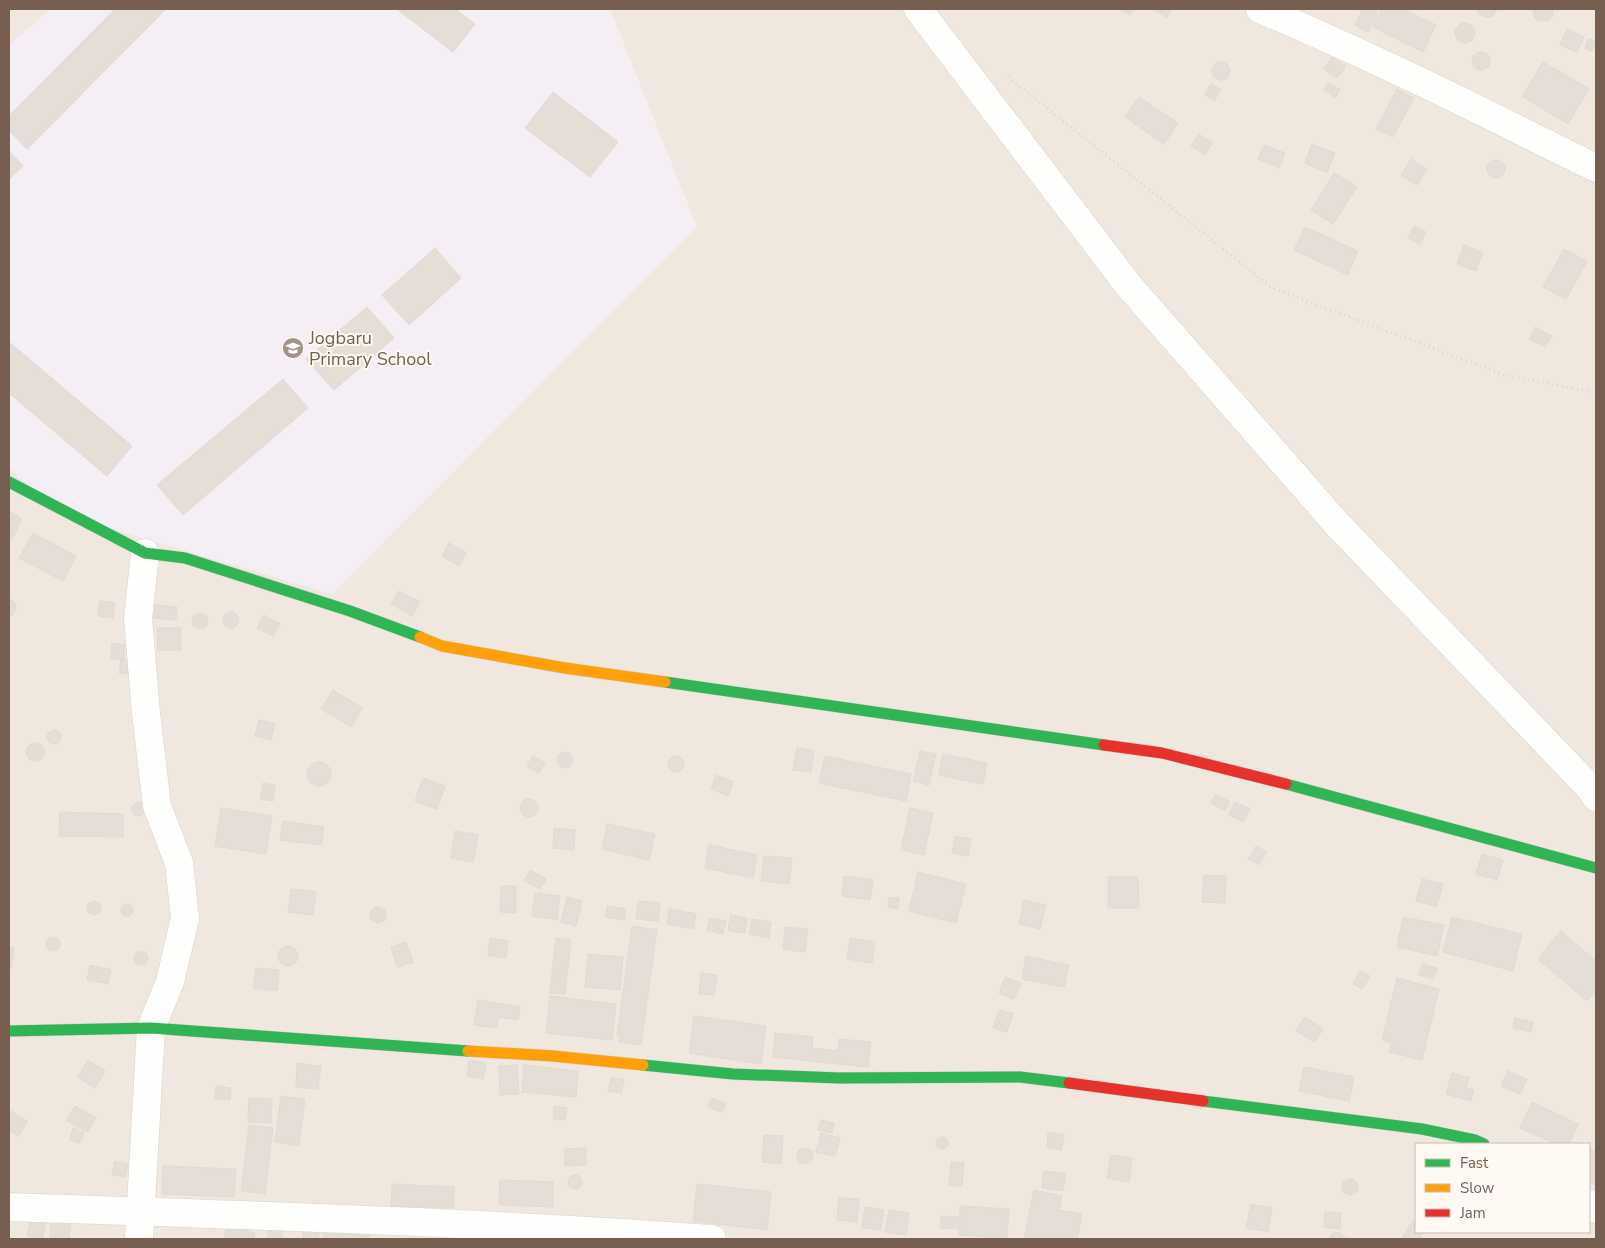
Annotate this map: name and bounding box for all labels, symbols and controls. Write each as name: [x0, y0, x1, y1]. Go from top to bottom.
place label: Jogbaru Primary School: [308, 326, 432, 371]
school or university icon: Jogbaru Primary School: [281, 336, 305, 360]
legend: [1415, 1143, 1590, 1233]
text: Fast: [1460, 1153, 1489, 1173]
text: Slow: [1460, 1178, 1495, 1198]
text: Jam: [1459, 1203, 1486, 1223]

